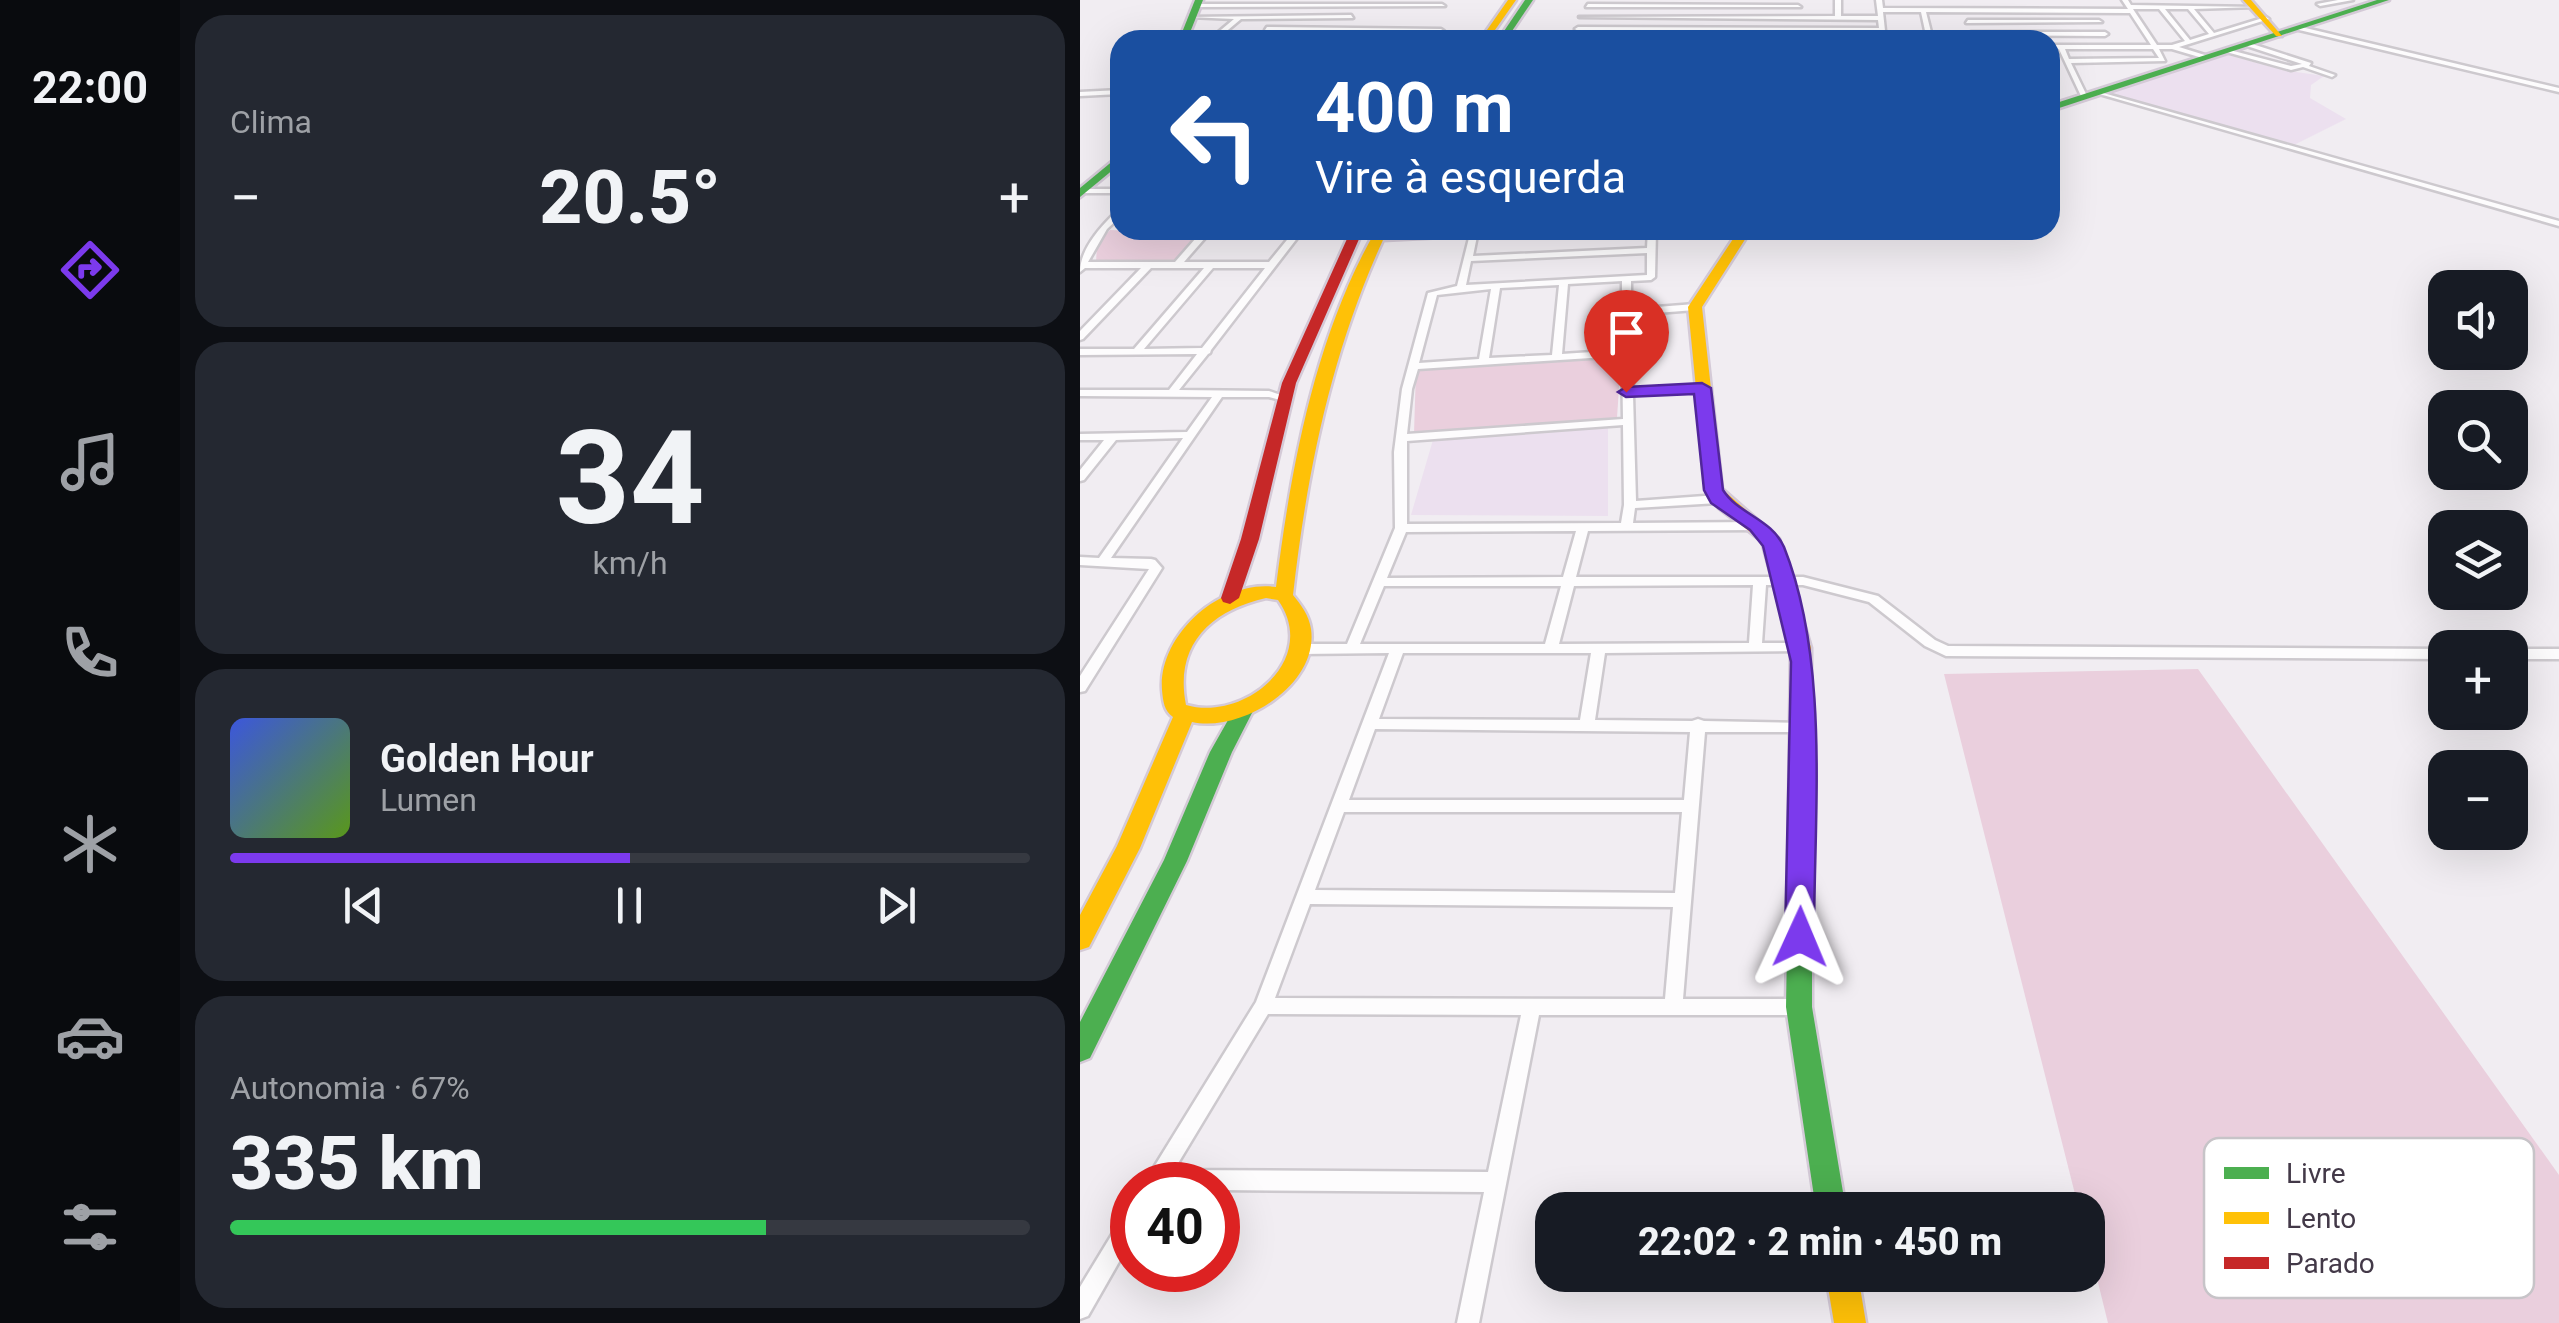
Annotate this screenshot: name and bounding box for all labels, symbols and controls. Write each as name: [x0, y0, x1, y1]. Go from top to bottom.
text: 22:00: [32, 61, 148, 114]
text: 400 m: [1315, 67, 1514, 149]
icon: left: [1150, 70, 1280, 200]
text: Clima: [230, 103, 312, 141]
text: Vire à esquerda: [1315, 151, 1626, 204]
text: 20.5°: [539, 153, 721, 241]
text: −: [230, 166, 261, 230]
text: +: [999, 166, 1030, 230]
icon: directions: [55, 235, 125, 305]
map controls: [2428, 270, 2528, 850]
button: sound: [2428, 270, 2528, 370]
pin: [1584, 290, 1669, 393]
icon: arrive: [1599, 305, 1654, 360]
button: search: [2428, 390, 2528, 490]
text: 34: [555, 402, 705, 555]
icon: music: [55, 427, 125, 497]
button: layers: [2428, 510, 2528, 610]
text: km/h: [592, 544, 668, 582]
icon: phone: [55, 618, 125, 688]
button: +: [2428, 630, 2528, 730]
text: Golden Hour: [380, 737, 594, 781]
button: −: [2428, 750, 2528, 850]
text: Lumen: [380, 781, 477, 819]
icon: climate: [55, 809, 125, 879]
icon: previous: [336, 878, 391, 933]
icon: pause: [602, 878, 657, 933]
icon: next: [869, 878, 924, 933]
position arrow: [1748, 885, 1852, 989]
icon: car: [55, 1001, 125, 1071]
text: Autonomia · 67%: [230, 1069, 470, 1107]
text: 335 km: [230, 1119, 484, 1207]
legend: [2204, 1138, 2534, 1298]
text: Livre: [2286, 1157, 2346, 1190]
speed limit sign: 40: [1110, 1162, 1240, 1292]
icon: filters: [55, 1192, 125, 1262]
text: Lento: [2286, 1202, 2356, 1235]
text: 22:02 · 2 min · 450 m: [1638, 1220, 2002, 1264]
text: Parado: [2286, 1247, 2375, 1280]

